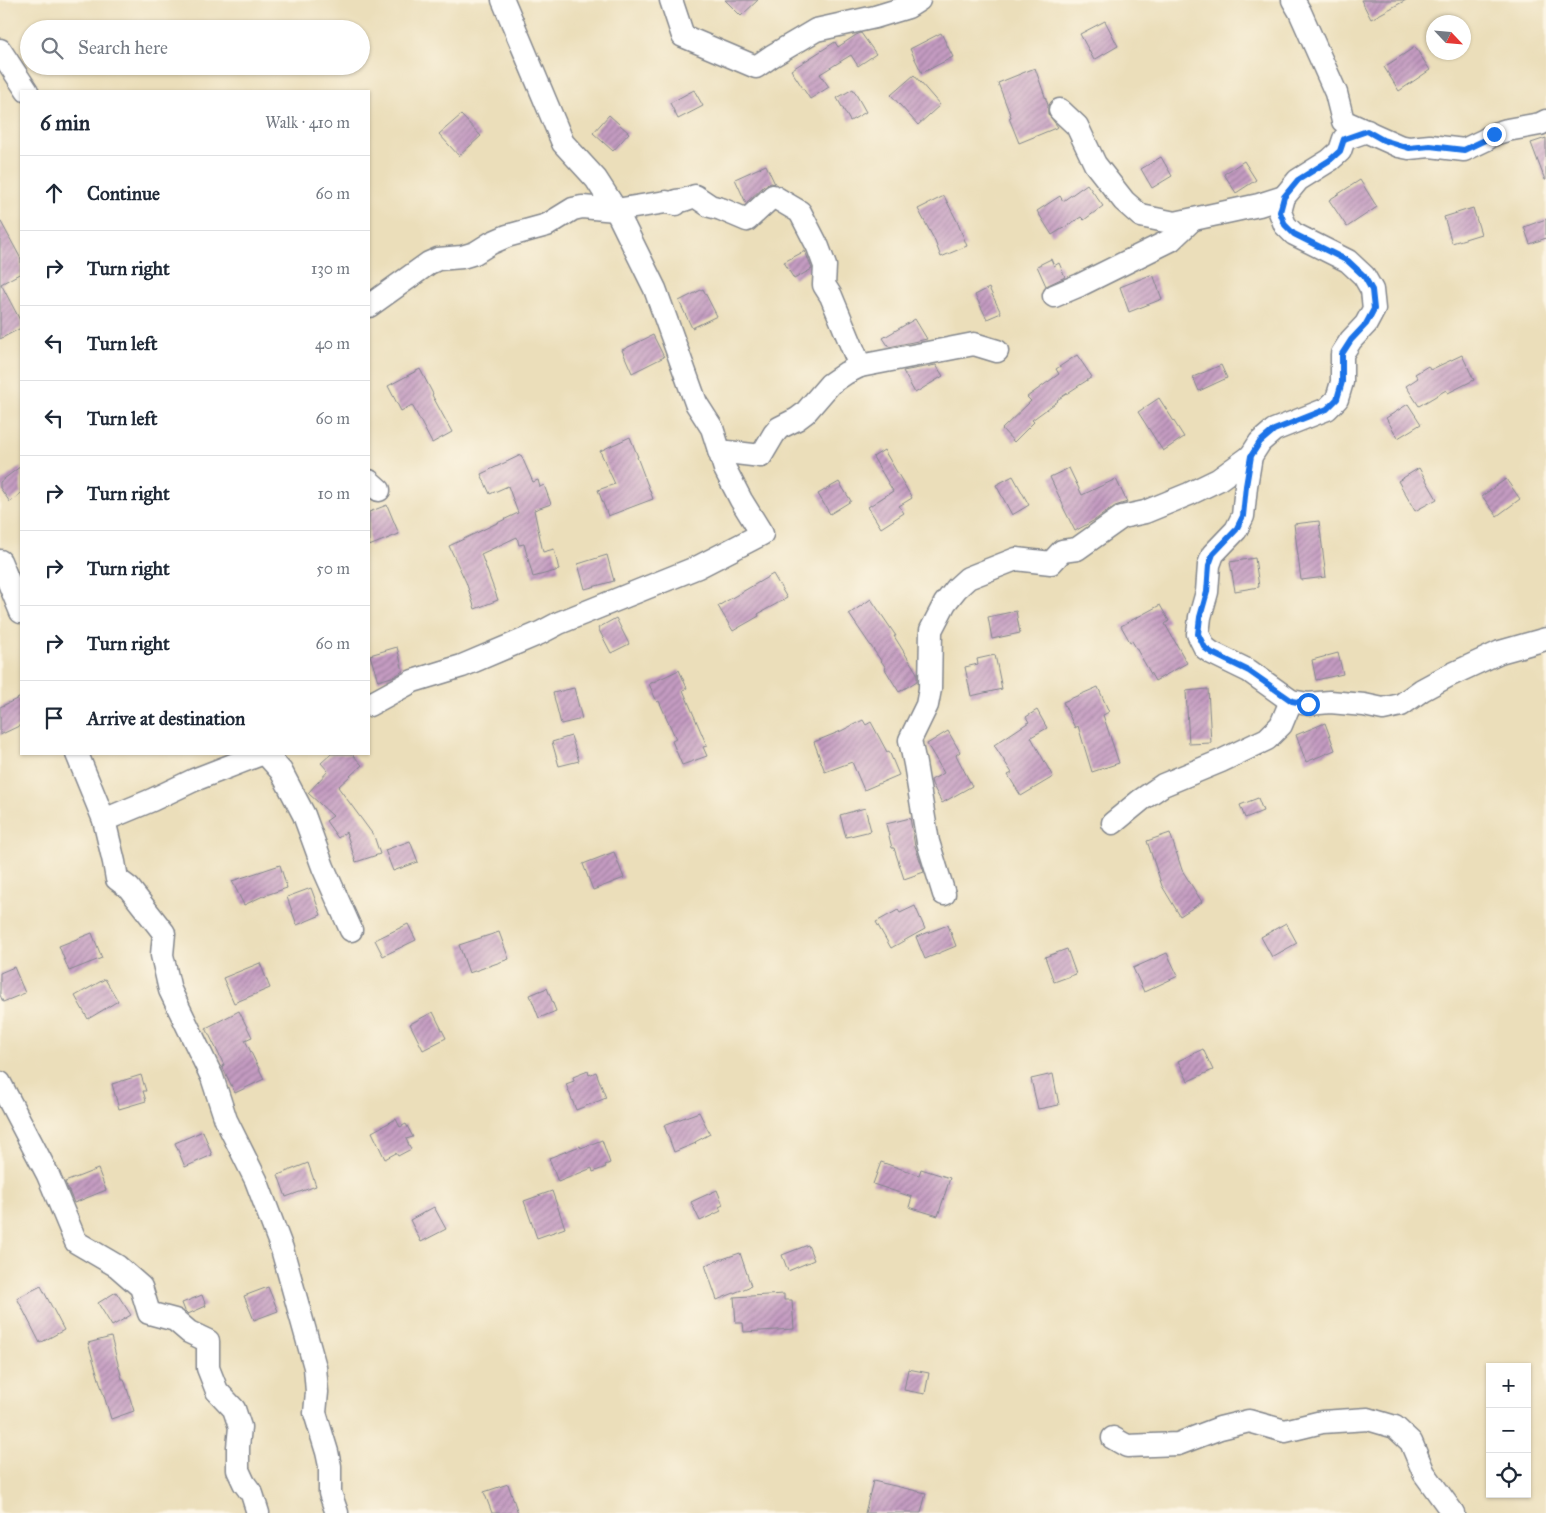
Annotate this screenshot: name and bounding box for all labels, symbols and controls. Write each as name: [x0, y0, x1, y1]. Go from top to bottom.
north arrow: [1426, 15, 1471, 60]
search box: [20, 20, 370, 75]
icon: search: [38, 34, 66, 62]
text: Search here: [78, 36, 168, 59]
text: 6 min: [40, 110, 90, 136]
text: Walk · 410 m: [265, 113, 350, 132]
route end: [1483, 123, 1506, 146]
icon: ahead: [40, 179, 68, 207]
text: Continue: [87, 182, 160, 205]
text: 60 m: [316, 184, 350, 203]
icon: right: [40, 254, 68, 282]
text: Turn right: [87, 257, 170, 280]
text: 130 m: [311, 259, 350, 278]
icon: left: [40, 329, 68, 357]
text: Turn left: [87, 332, 157, 355]
text: 40 m: [315, 334, 350, 353]
icon: left: [40, 404, 68, 432]
text: Turn left: [87, 407, 157, 430]
text: 60 m: [316, 409, 350, 428]
icon: right: [40, 479, 68, 507]
text: Turn right: [87, 482, 170, 505]
text: 10 m: [318, 484, 350, 503]
icon: right: [40, 554, 68, 582]
text: Turn right: [87, 557, 170, 580]
text: 50 m: [316, 559, 350, 578]
icon: right: [40, 629, 68, 657]
text: Turn right: [87, 632, 170, 655]
text: 60 m: [316, 634, 350, 653]
route start: [1297, 693, 1320, 716]
icon: arrive: [40, 704, 68, 732]
text: Arrive at destination: [87, 707, 245, 730]
map controls: [1486, 1363, 1531, 1498]
button: +: [1486, 1363, 1531, 1408]
button: −: [1486, 1408, 1531, 1453]
button: locate: [1486, 1453, 1531, 1498]

